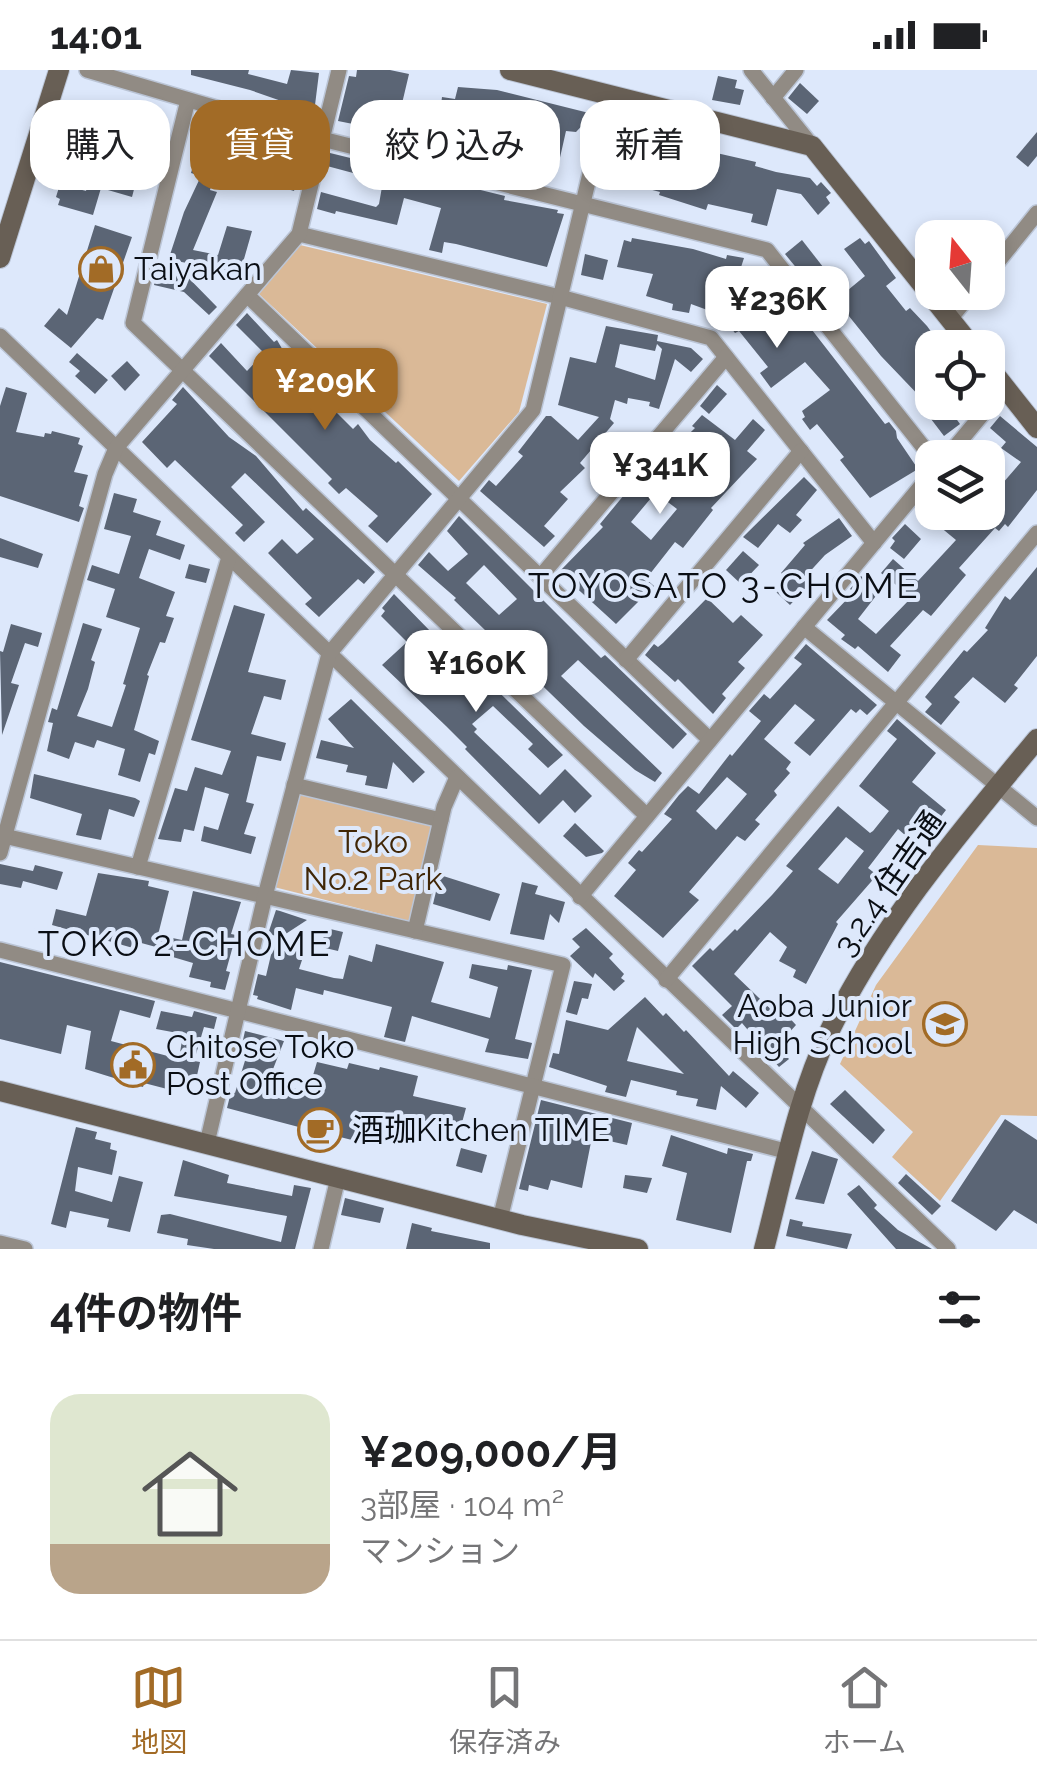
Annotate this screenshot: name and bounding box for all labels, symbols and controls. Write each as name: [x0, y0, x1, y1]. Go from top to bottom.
text: 14:01: [50, 13, 142, 58]
chip: 購入: [30, 100, 170, 190]
chip: 賃貸: [190, 100, 330, 190]
chip: 絞り込み: [350, 100, 560, 190]
chip: 新着: [580, 100, 720, 190]
north arrow: [915, 220, 1005, 310]
map controls: [915, 220, 1005, 530]
shop icon: Taiyakan: [78, 246, 124, 292]
place label: Taiyakan: [134, 250, 262, 287]
pin: ¥236K: [707, 266, 847, 351]
text: ¥236K: [727, 280, 827, 317]
button: locate: [915, 330, 1005, 420]
pin: ¥209K: [255, 348, 395, 433]
text: ¥209K: [275, 362, 375, 399]
pin: ¥341K: [590, 432, 730, 517]
button: layers: [915, 440, 1005, 530]
text: ¥341K: [612, 446, 708, 483]
district label: TOYOSATO 3-CHOME: [528, 565, 920, 606]
pin: ¥160K: [406, 630, 546, 715]
text: ¥160K: [426, 644, 526, 681]
street label: 3.2.4 住吉通: [825, 803, 952, 962]
park label: Toko No.2 Park: [303, 823, 443, 897]
district label: TOKO 2-CHOME: [38, 923, 332, 964]
place label: Aoba Junior High School: [732, 987, 912, 1061]
school or university icon: Aoba Junior High School: [922, 1001, 968, 1047]
place label: Chitose Toko Post Office: [166, 1028, 355, 1102]
public building icon: Chitose Toko Post Office: [110, 1042, 156, 1088]
cafe icon: 酒珈Kitchen TIME: [297, 1107, 343, 1153]
place label: 酒珈Kitchen TIME: [352, 1111, 610, 1148]
icon: filters: [932, 1282, 987, 1337]
text: 4件の物件: [50, 1289, 242, 1338]
text: ¥209,000/月: [360, 1428, 622, 1477]
icon: home: [130, 1434, 250, 1554]
text: 3部屋 · 104 m²: [360, 1486, 564, 1523]
text: マンション: [360, 1532, 520, 1569]
tab: 地図: [131, 1660, 187, 1760]
tab: 保存済み: [449, 1660, 561, 1760]
tab: ホーム: [823, 1660, 906, 1760]

